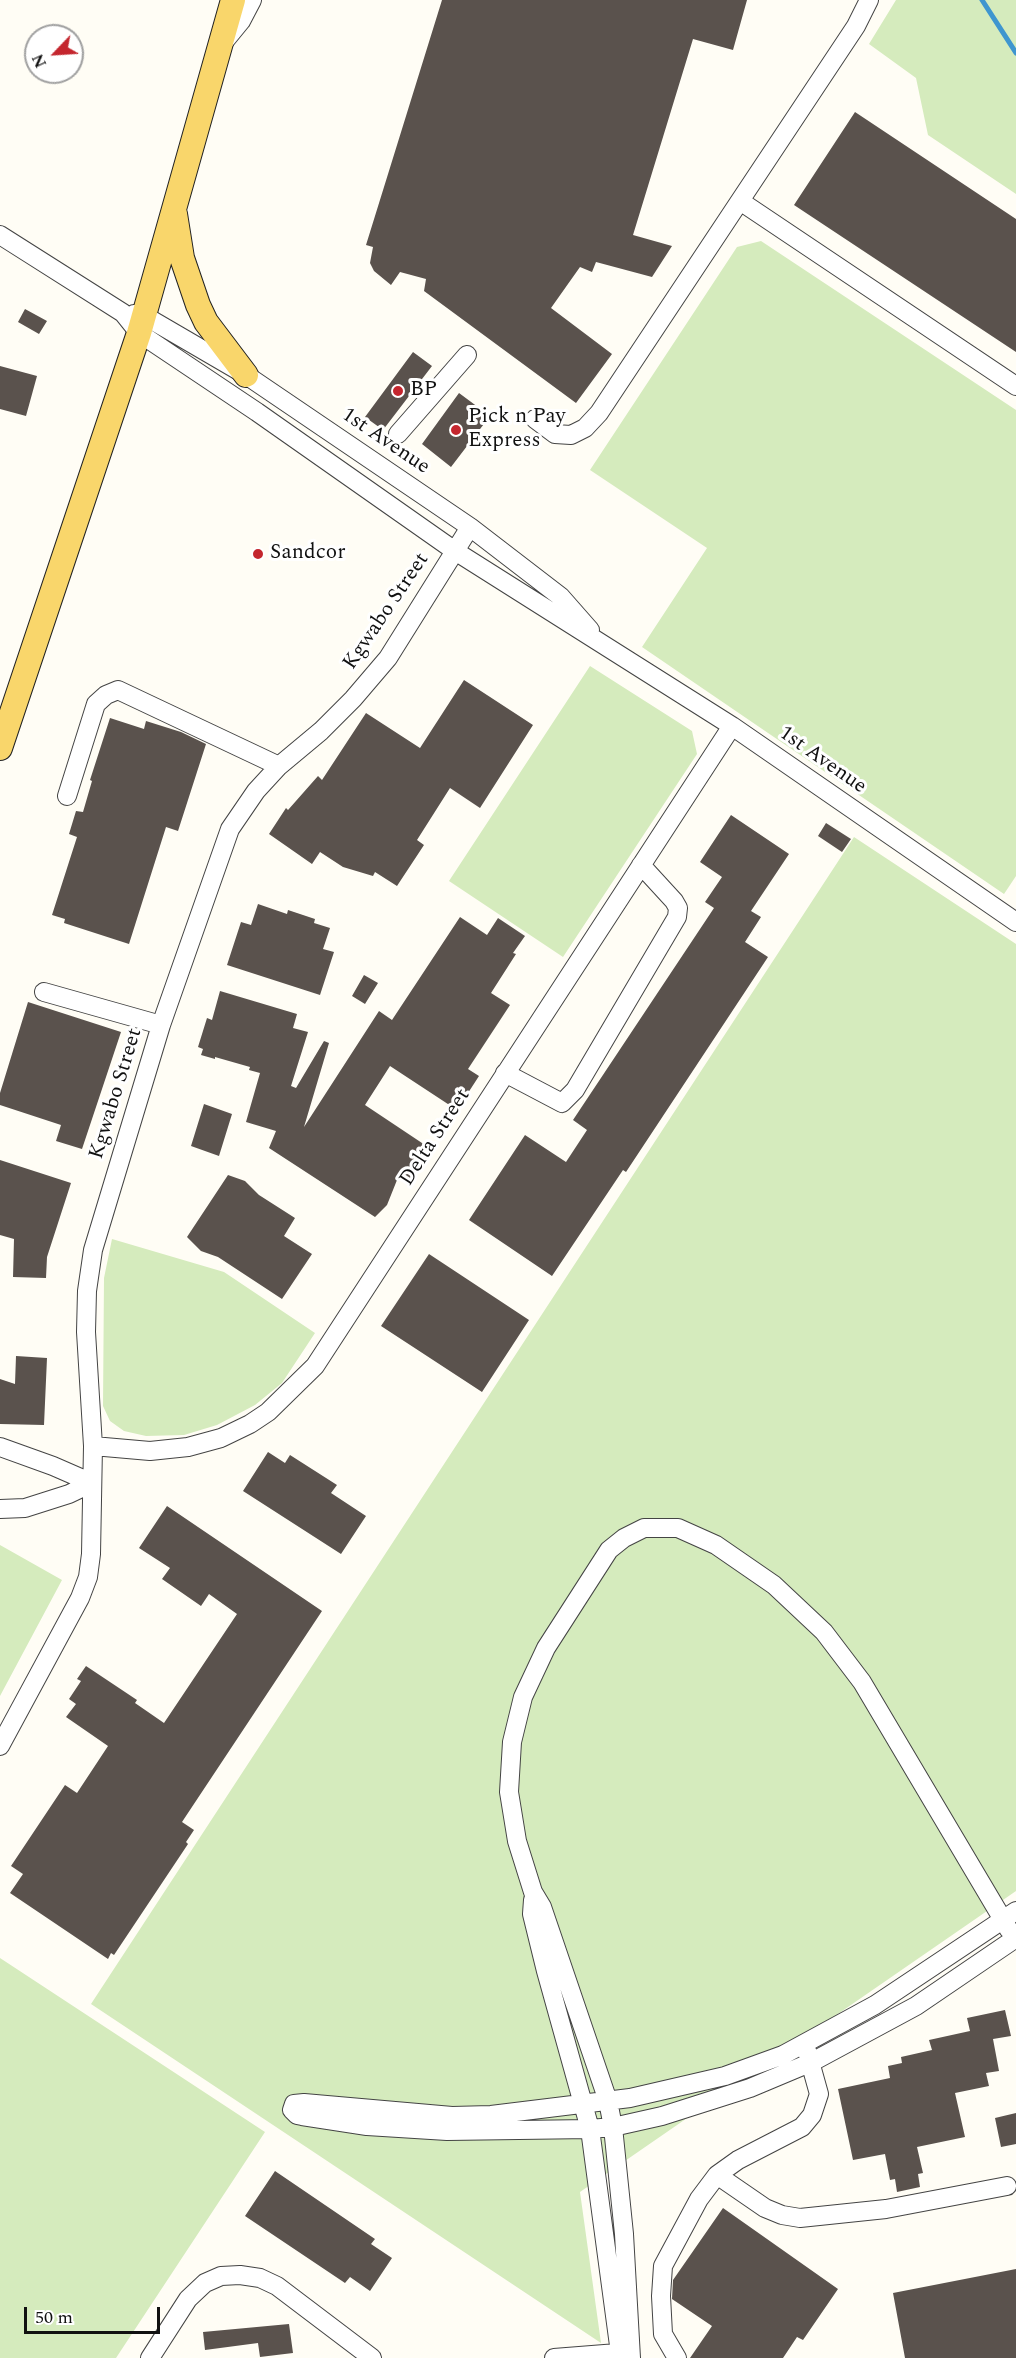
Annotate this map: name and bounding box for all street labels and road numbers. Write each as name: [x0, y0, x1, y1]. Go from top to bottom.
street label: 1st Avenue: [336, 403, 434, 481]
street label: Kgwabo Street: [339, 549, 435, 675]
street label: 1st Avenue: [773, 722, 871, 800]
street label: Kgwabo Street: [85, 1025, 149, 1163]
street label: Delta Street: [395, 1085, 477, 1191]

